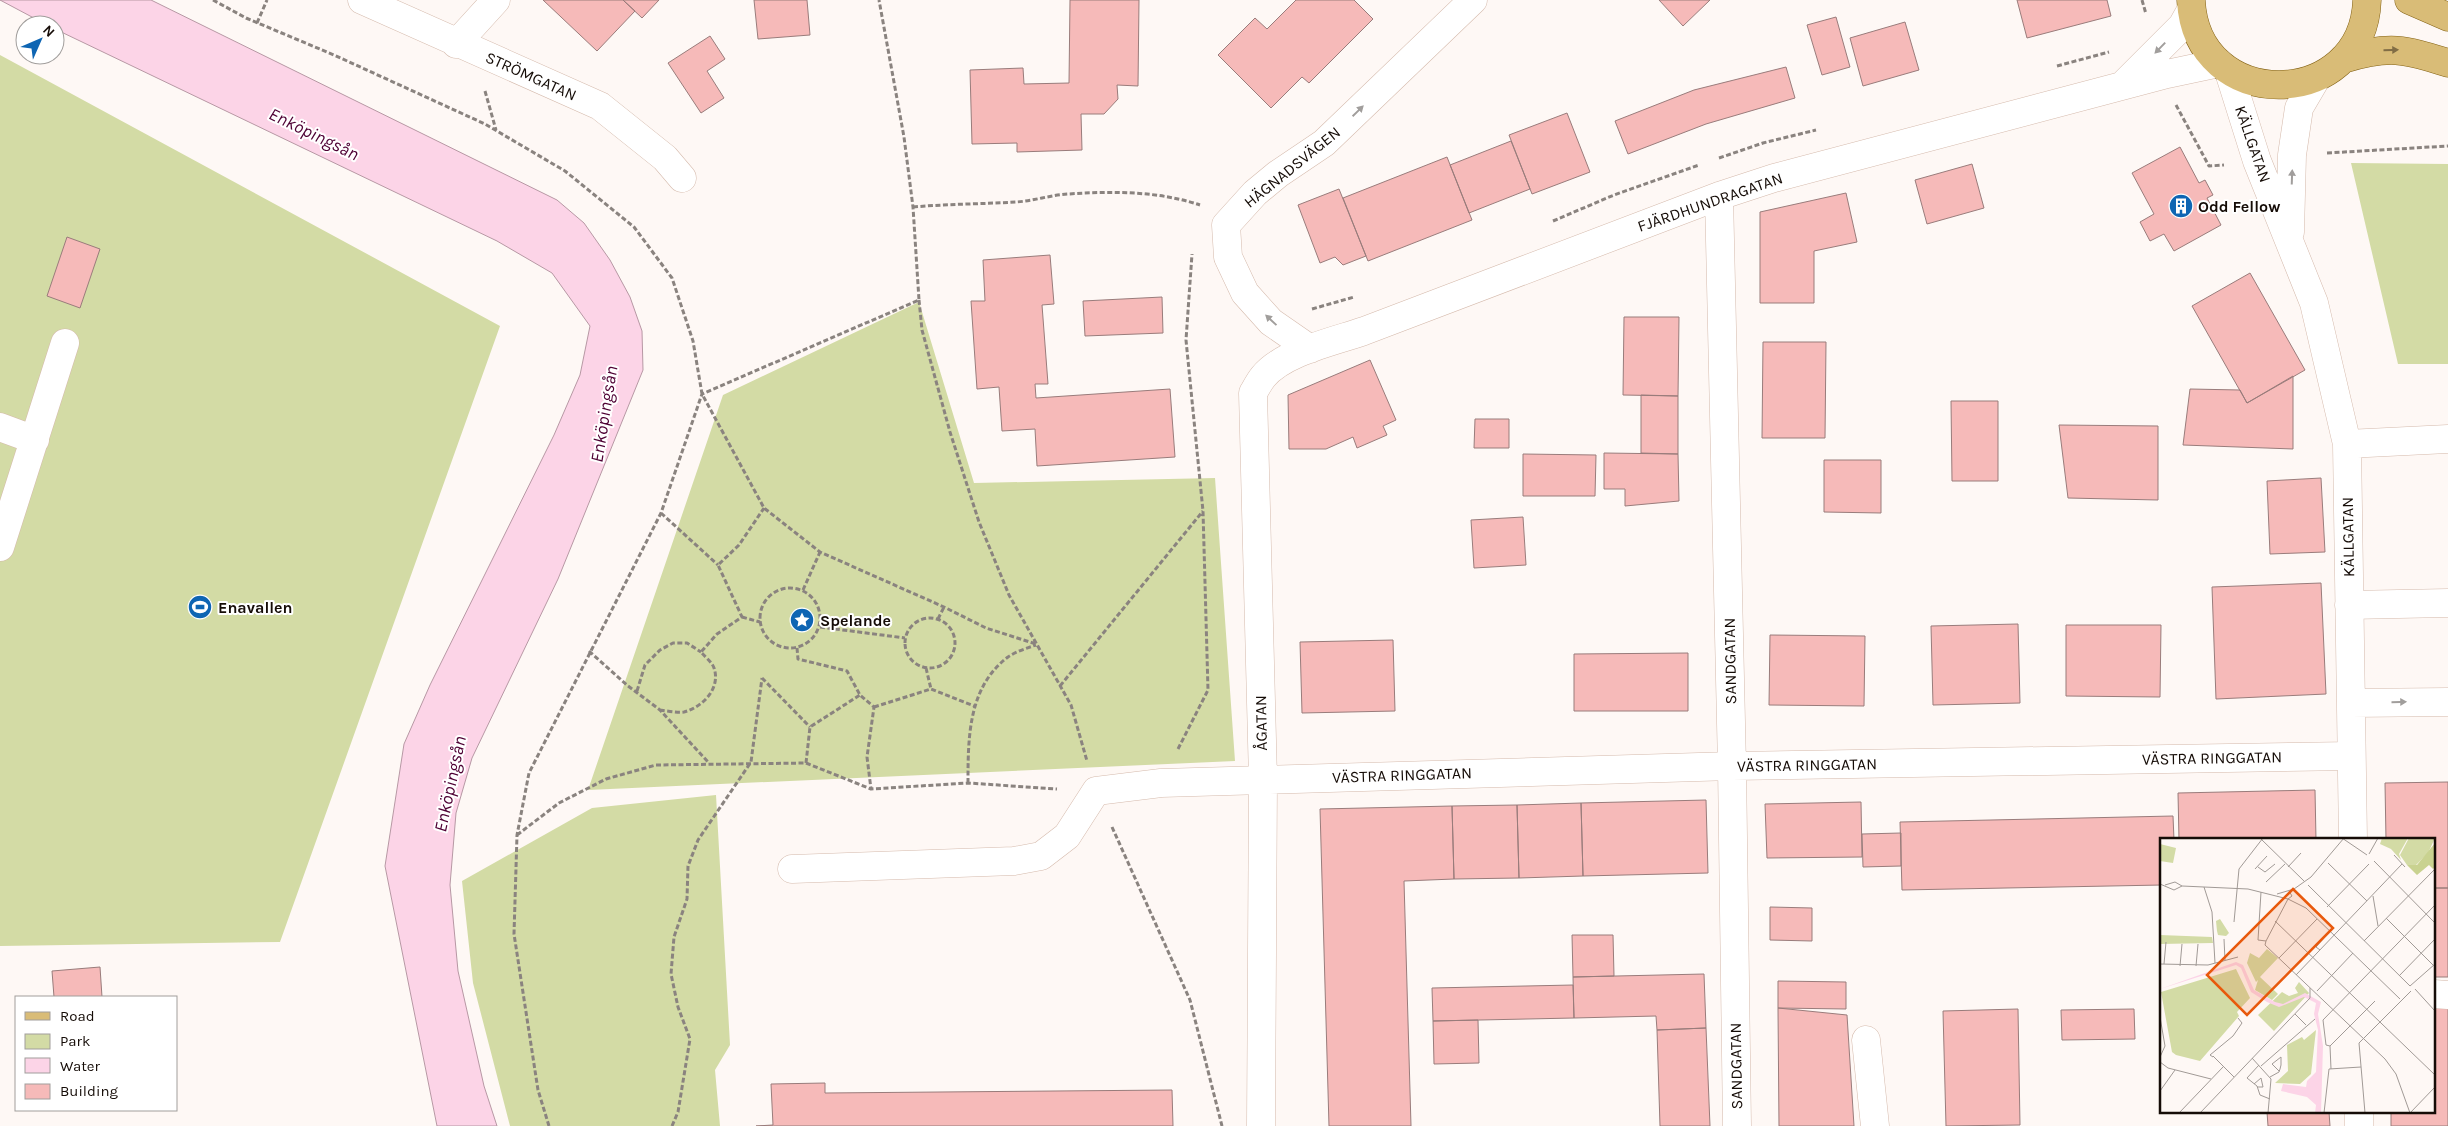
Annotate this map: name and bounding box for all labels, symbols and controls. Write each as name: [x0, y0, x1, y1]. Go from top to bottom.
north arrow: [15, 15, 65, 65]
text: N: [39, 22, 58, 41]
one-way arrow: [2154, 41, 2166, 53]
one-way arrow: [2383, 46, 2399, 54]
street label: STRÖMGATAN: [483, 47, 579, 105]
water label: Enköpingsån: [265, 103, 363, 165]
street label: KÄLLGATAN: [2231, 103, 2275, 185]
one-way arrow: [1352, 105, 1364, 117]
street label: HÄGNADSVÄGEN: [1240, 122, 1344, 212]
street label: FJÄRDHUNDRAGATAN: [1635, 168, 1785, 236]
one-way arrow: [2288, 169, 2296, 185]
building icon: Odd Fellow: [2168, 193, 2194, 219]
place label: Odd Fellow: [2198, 197, 2280, 216]
one-way arrow: [1265, 314, 1277, 326]
water label: Enköpingsån: [585, 364, 623, 464]
street label: KÄLLGATAN: [2338, 497, 2358, 577]
sports icon: Enavallen: [187, 594, 213, 620]
place label: Enavallen: [218, 598, 293, 617]
place icon: Spelande: [789, 607, 815, 633]
place label: Spelande: [820, 611, 891, 630]
street label: SANDGATAN: [1720, 617, 1740, 705]
street label: ÅGATAN: [1251, 695, 1271, 751]
one-way arrow: [2392, 698, 2408, 706]
water label: Enköpingsån: [429, 734, 471, 834]
street label: VÄSTRA RINGGATAN: [2142, 747, 2282, 769]
street label: VÄSTRA RINGGATAN: [1737, 754, 1877, 776]
street label: VÄSTRA RINGGATAN: [1332, 763, 1472, 787]
inset map: [2160, 838, 2436, 1114]
legend: [15, 996, 178, 1111]
text: Road: [60, 1007, 95, 1025]
street label: SANDGATAN: [1726, 1022, 1746, 1110]
text: Park: [60, 1032, 90, 1050]
text: Water: [60, 1057, 101, 1075]
text: Building: [60, 1082, 118, 1100]

